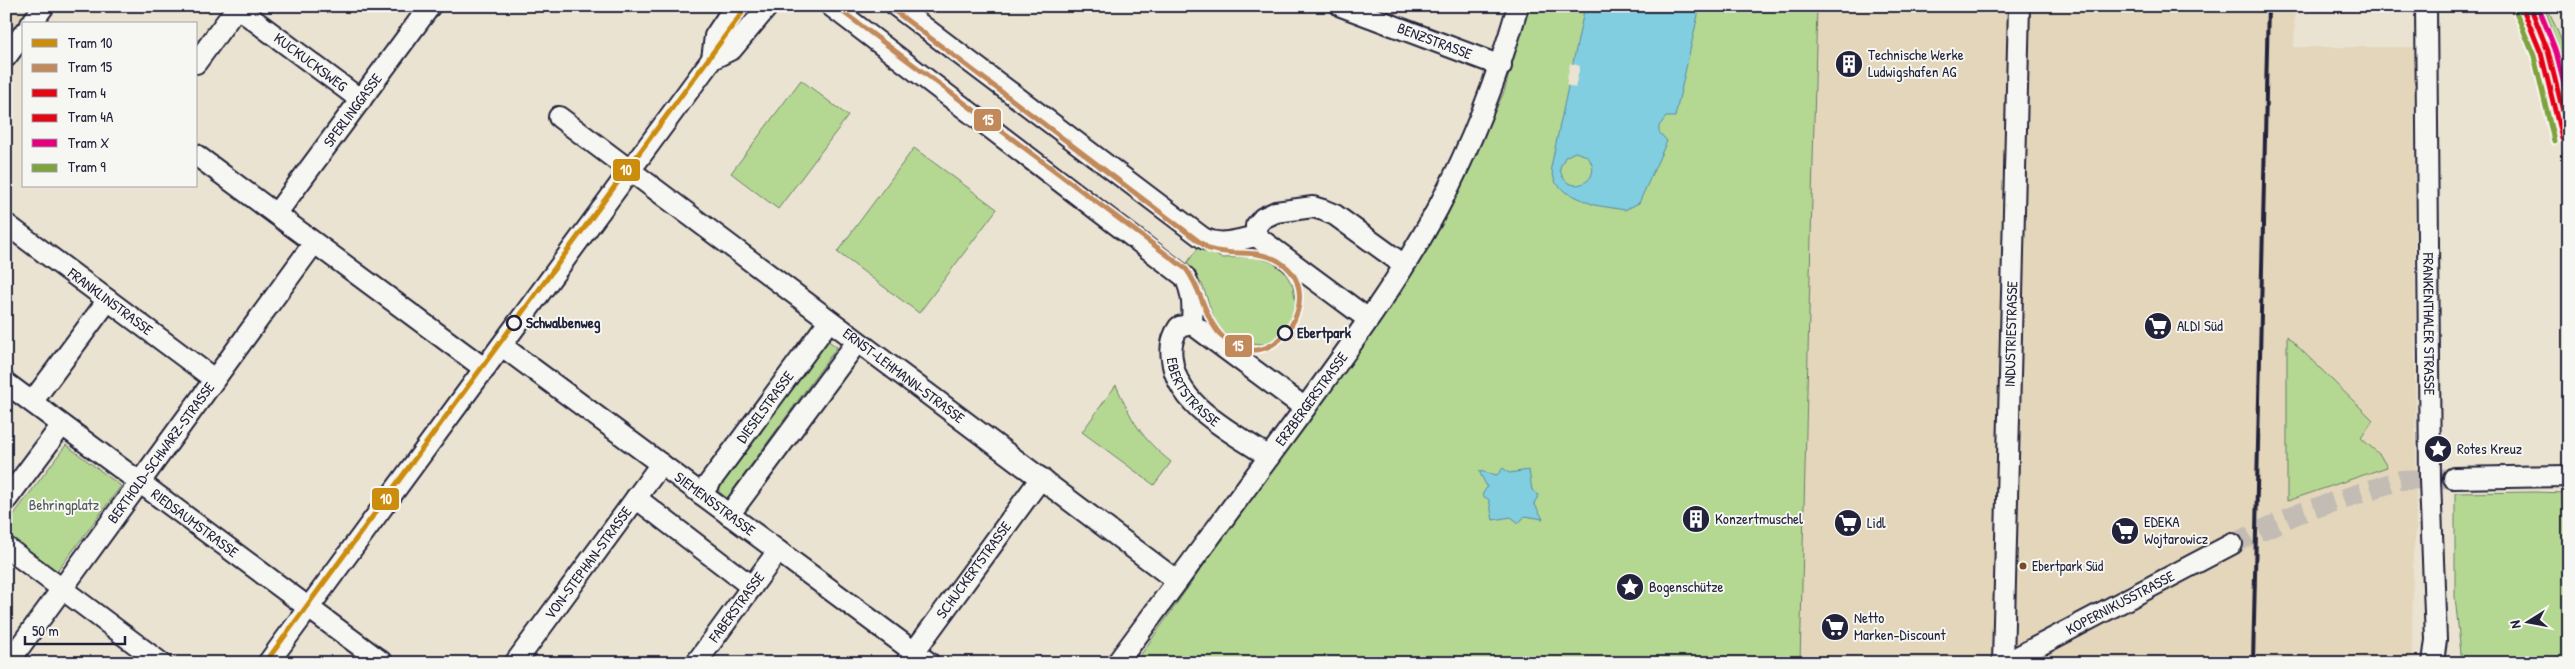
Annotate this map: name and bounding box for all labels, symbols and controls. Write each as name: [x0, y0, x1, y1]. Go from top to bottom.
street label: BENZSTRASSE: [1394, 17, 1476, 64]
legend: [22, 22, 198, 188]
street label: KUCKUCKSWEG: [270, 28, 352, 97]
text: Tram 10: [68, 32, 113, 53]
place label: Technische Werke Ludwigshafen AG: [1868, 44, 1964, 82]
building icon: Technische Werke Ludwigshafen AG: [1834, 49, 1864, 79]
text: Tram 15: [68, 56, 113, 77]
street label: SPERLINGGASSE: [318, 69, 387, 151]
text: Tram 4: [68, 82, 106, 103]
text: Tram 4A: [68, 106, 114, 127]
line badge: 15: [973, 108, 1002, 132]
text: 15: [982, 110, 994, 129]
text: Tram X: [68, 132, 109, 153]
text: Tram 9: [68, 156, 106, 177]
line badge: 10: [612, 158, 641, 182]
text: 10: [620, 160, 632, 179]
street label: FRANKENTHALER STRASSE: [2418, 252, 2440, 396]
street label: FRANKLINSTRASSE: [63, 262, 158, 340]
street label: INDUSTRIESTRASSE: [1999, 280, 2022, 387]
supermarket icon: ALDI Süd: [2143, 311, 2173, 341]
place label: Schwalbenweg: [526, 312, 601, 334]
marker: Schwalbenweg: [506, 315, 522, 331]
place label: ALDI Süd: [2177, 315, 2223, 336]
place label: Ebertpark: [1297, 322, 1352, 344]
street label: ERNST-LEHMANN-STRASSE: [839, 323, 970, 428]
marker: Ebertpark: [1277, 325, 1293, 341]
line badge: 15: [1224, 334, 1253, 358]
text: 15: [1232, 336, 1244, 355]
street label: ERZBERGERSTRASSE: [1270, 347, 1353, 450]
street label: EBERTSTRASSE: [1162, 356, 1225, 432]
street label: DIESELSTRASSE: [731, 366, 799, 447]
street label: BERTHOLD-SCHWARZ-STRASSE: [102, 377, 219, 527]
place icon: Rotes Kreuz: [2423, 434, 2453, 464]
place label: Rotes Kreuz: [2457, 438, 2523, 459]
street label: SIEMENSSTRASSE: [670, 467, 760, 541]
street label: RIEDSAUMSTRASSE: [147, 483, 243, 562]
line badge: 10: [371, 487, 400, 511]
text: 10: [380, 489, 392, 508]
park label: Behringplatz: [29, 494, 100, 515]
street label: VON-STEPHAN-STRASSE: [539, 502, 637, 624]
building icon: Konzertmuschel: [1681, 504, 1711, 534]
place label: Konzertmuschel: [1715, 508, 1803, 529]
supermarket icon: Lidl: [1833, 508, 1863, 538]
place label: EDEKA Wojtarowicz: [2144, 511, 2209, 549]
place label: Lidl: [1867, 512, 1886, 533]
supermarket icon: EDEKA Wojtarowicz: [2110, 516, 2140, 546]
street label: SCHUCKERTSTRASSE: [931, 517, 1016, 623]
place label: Ebertpark Süd: [2032, 556, 2104, 576]
marker: Ebertpark Süd: [2018, 561, 2028, 571]
street label: KOPERNIKUSSTRASSE: [2062, 565, 2178, 640]
street label: FABERSTRASSE: [703, 567, 769, 647]
place icon: Bogenschütze: [1615, 572, 1645, 602]
place label: Bogenschütze: [1649, 576, 1724, 597]
north arrow: [2502, 596, 2552, 646]
place label: Netto Marken-Discount: [1854, 607, 1947, 645]
supermarket icon: Netto Marken-Discount: [1820, 612, 1850, 642]
scale bar: [25, 614, 125, 646]
text: N: [2505, 619, 2525, 630]
text: 50 m: [32, 620, 59, 641]

